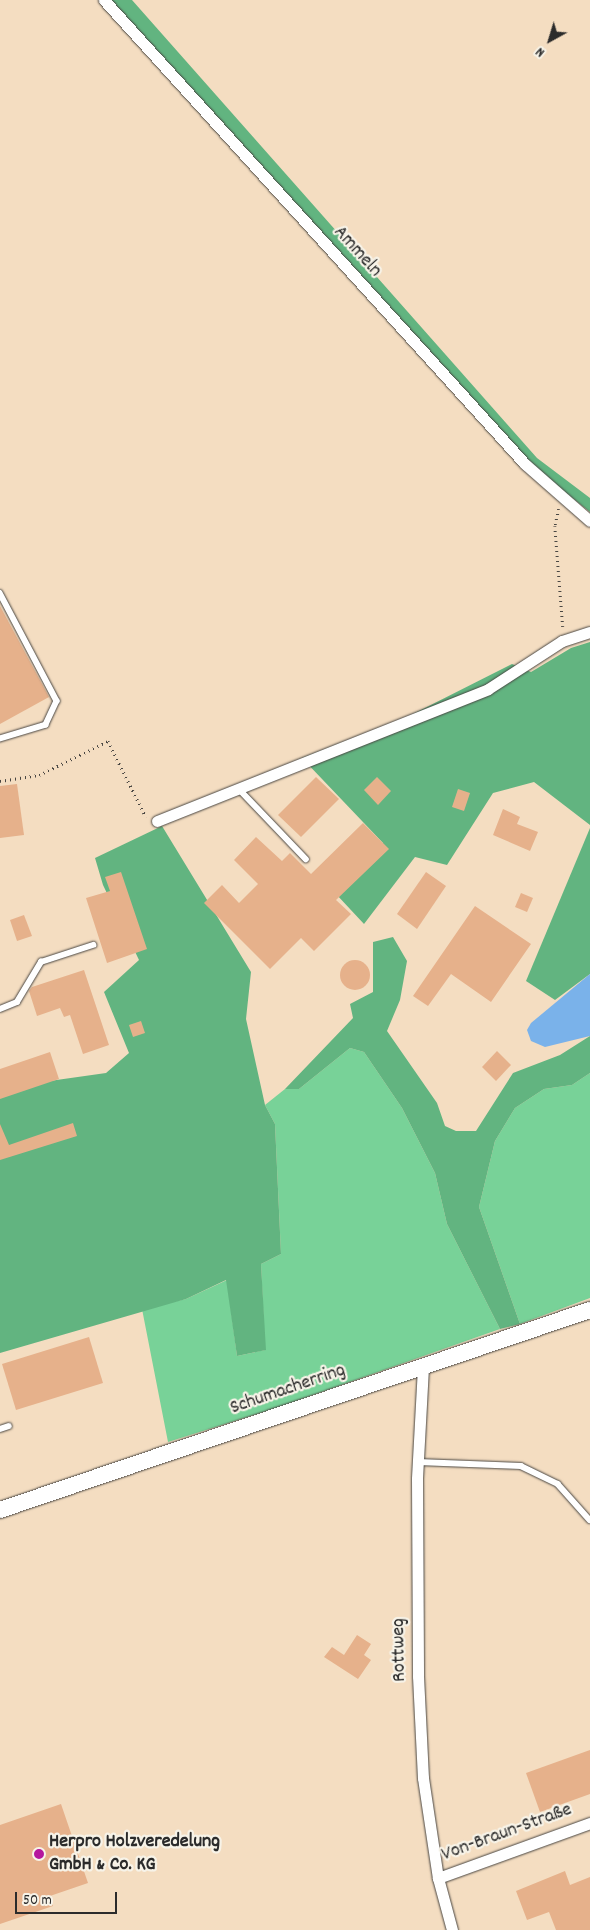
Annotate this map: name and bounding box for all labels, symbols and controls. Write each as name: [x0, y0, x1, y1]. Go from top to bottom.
north arrow: [525, 15, 575, 65]
text: N: [532, 42, 550, 62]
street label: Ammeln: [328, 221, 386, 283]
street label: Schumacherring: [227, 1359, 349, 1421]
street label: Rottweg: [387, 1618, 413, 1682]
street label: Von-Braun-Straße: [439, 1798, 575, 1868]
place label: Herpro Holzveredelung GmbH & Co. KG: [49, 1830, 220, 1877]
marker: Herpro Holzveredelung GmbH & Co. KG: [33, 1848, 45, 1860]
scale bar: [18, 1882, 120, 1914]
text: 50 m: [23, 1890, 52, 1912]

